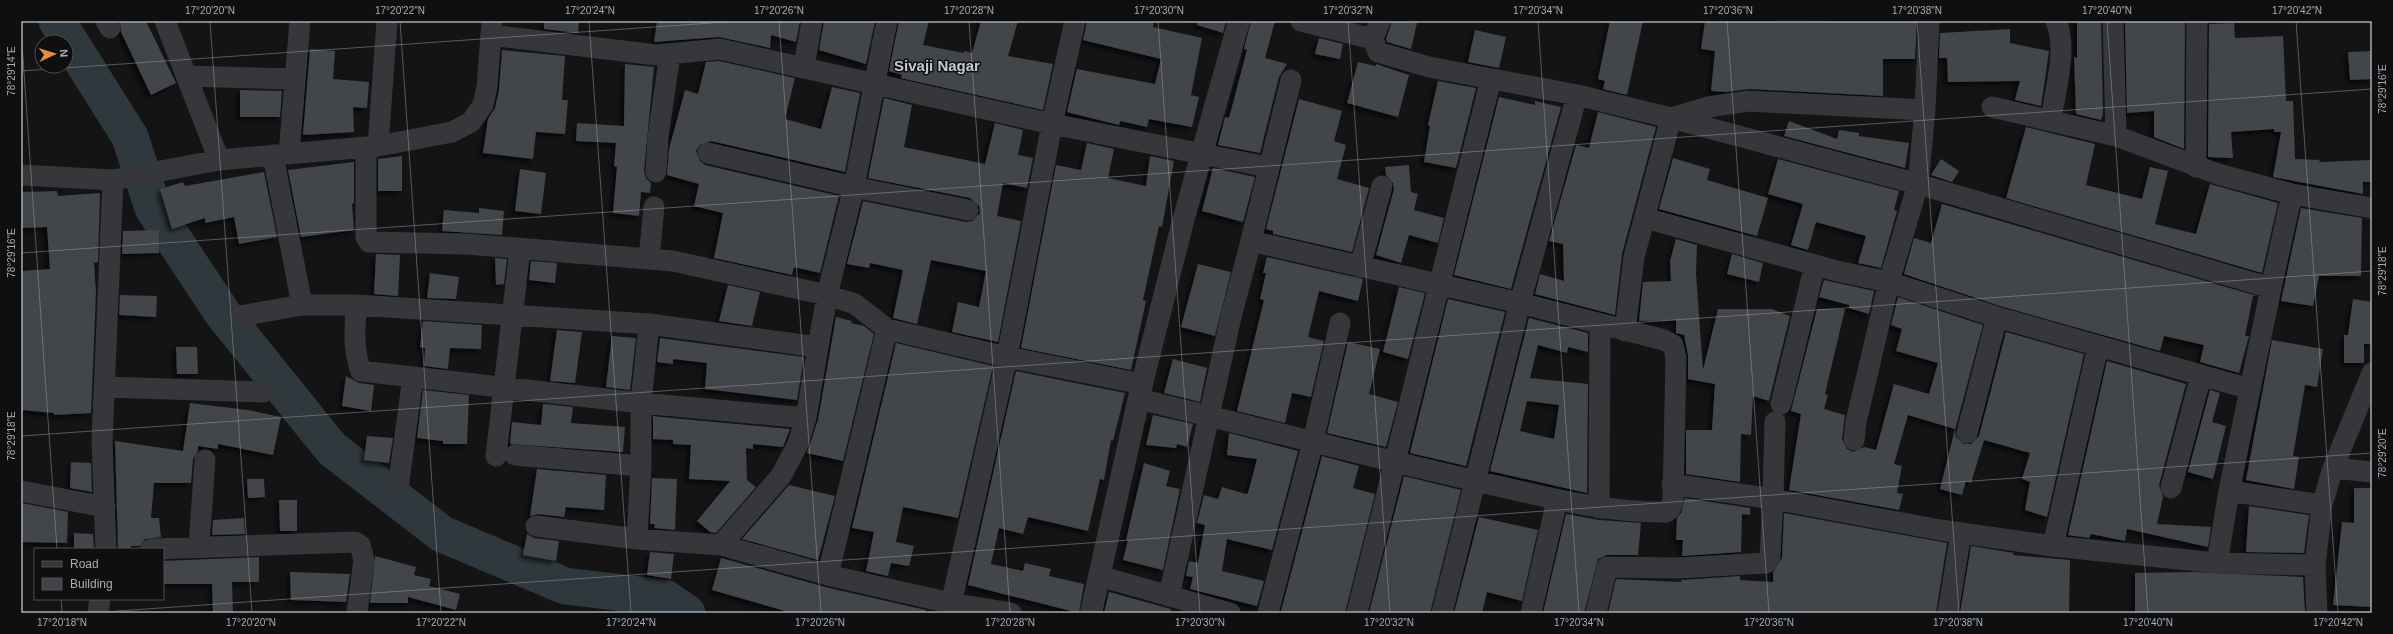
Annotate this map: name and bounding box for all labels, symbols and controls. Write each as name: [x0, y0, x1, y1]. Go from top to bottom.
text: 17°20'20"N: [185, 5, 235, 16]
text: 17°20'22"N: [375, 5, 425, 16]
text: 17°20'24"N: [565, 5, 615, 16]
text: 17°20'26"N: [754, 5, 804, 16]
text: 17°20'28"N: [944, 5, 994, 16]
text: 17°20'30"N: [1134, 5, 1184, 16]
text: 17°20'32"N: [1323, 5, 1373, 16]
text: 17°20'34"N: [1513, 5, 1563, 16]
text: 17°20'36"N: [1703, 5, 1753, 16]
text: 17°20'38"N: [1892, 5, 1942, 16]
text: 17°20'40"N: [2082, 5, 2132, 16]
text: 17°20'42"N: [2272, 5, 2322, 16]
north arrow: [34, 34, 74, 74]
text: 78°29'14"E: [6, 46, 17, 96]
text: N: [58, 49, 70, 58]
district label: Sivaji Nagar: [894, 57, 980, 74]
text: 78°29'16"E: [2377, 64, 2388, 114]
text: 78°29'16"E: [6, 228, 17, 278]
text: 78°29'18"E: [2377, 246, 2388, 296]
text: 78°29'18"E: [6, 411, 17, 461]
text: 78°29'20"E: [2377, 428, 2388, 478]
legend: [34, 548, 164, 600]
text: Road: [70, 557, 99, 571]
text: Building: [70, 577, 113, 591]
text: 17°20'18"N: [37, 617, 87, 628]
text: 17°20'20"N: [226, 617, 276, 628]
text: 17°20'22"N: [416, 617, 466, 628]
text: 17°20'24"N: [606, 617, 656, 628]
text: 17°20'26"N: [795, 617, 845, 628]
text: 17°20'28"N: [985, 617, 1035, 628]
text: 17°20'30"N: [1175, 617, 1225, 628]
text: 17°20'32"N: [1364, 617, 1414, 628]
text: 17°20'34"N: [1554, 617, 1604, 628]
text: 17°20'36"N: [1744, 617, 1794, 628]
text: 17°20'38"N: [1933, 617, 1983, 628]
text: 17°20'40"N: [2123, 617, 2173, 628]
text: 17°20'42"N: [2313, 617, 2363, 628]

